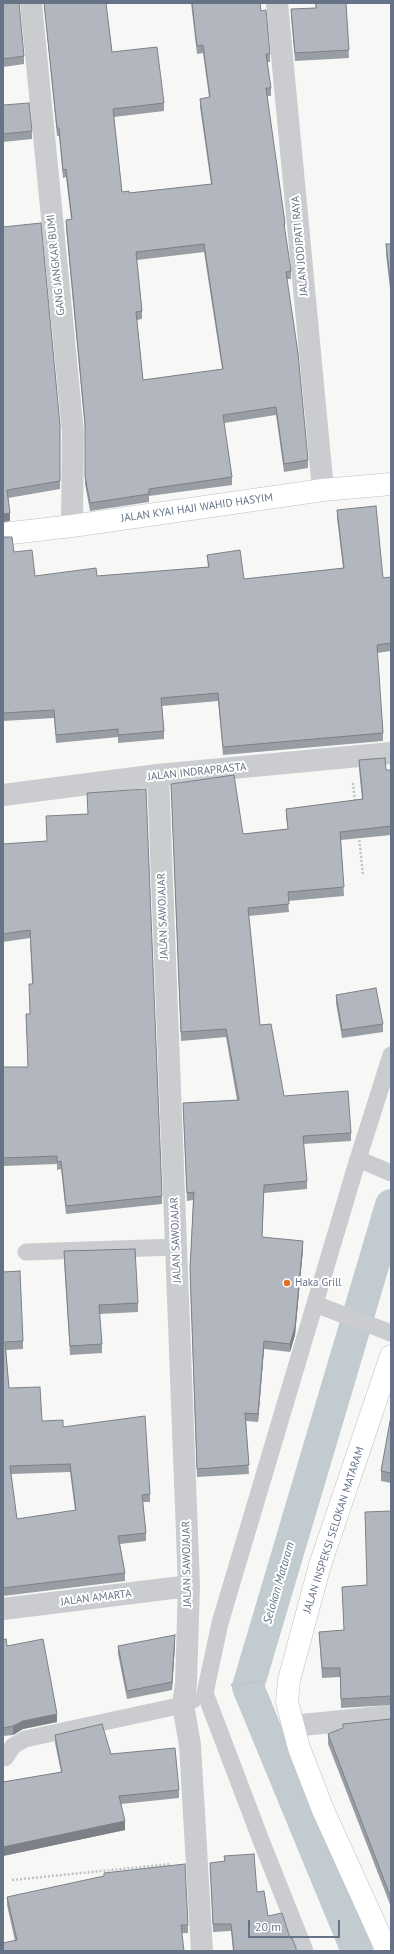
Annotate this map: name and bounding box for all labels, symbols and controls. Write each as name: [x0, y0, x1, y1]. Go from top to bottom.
street label: JALAN JODIPATI RAYA: [289, 195, 311, 297]
street label: GANG JANGKAR BUMI: [44, 214, 68, 316]
street label: JALAN KYAI HAJI WAHID HASYIM: [120, 491, 274, 525]
street label: JALAN INDRAPRASTA: [147, 760, 247, 784]
street label: JALAN SAWOJAJAR: [155, 873, 171, 959]
street label: JALAN SAWOJAJAR: [168, 1197, 184, 1283]
place label: Haka Grill: [295, 1276, 341, 1290]
marker: Haka Grill: [282, 1278, 292, 1288]
street label: JALAN INSPEKSI SELOKAN MATARAM: [301, 1445, 367, 1615]
street label: JALAN SAWOJAJAR: [180, 1521, 194, 1607]
water label: Selokan Mataram: [260, 1540, 298, 1626]
street label: JALAN AMARTA: [60, 1587, 132, 1609]
scale bar: [250, 1912, 342, 1938]
text: 20 m: [255, 1919, 281, 1934]

